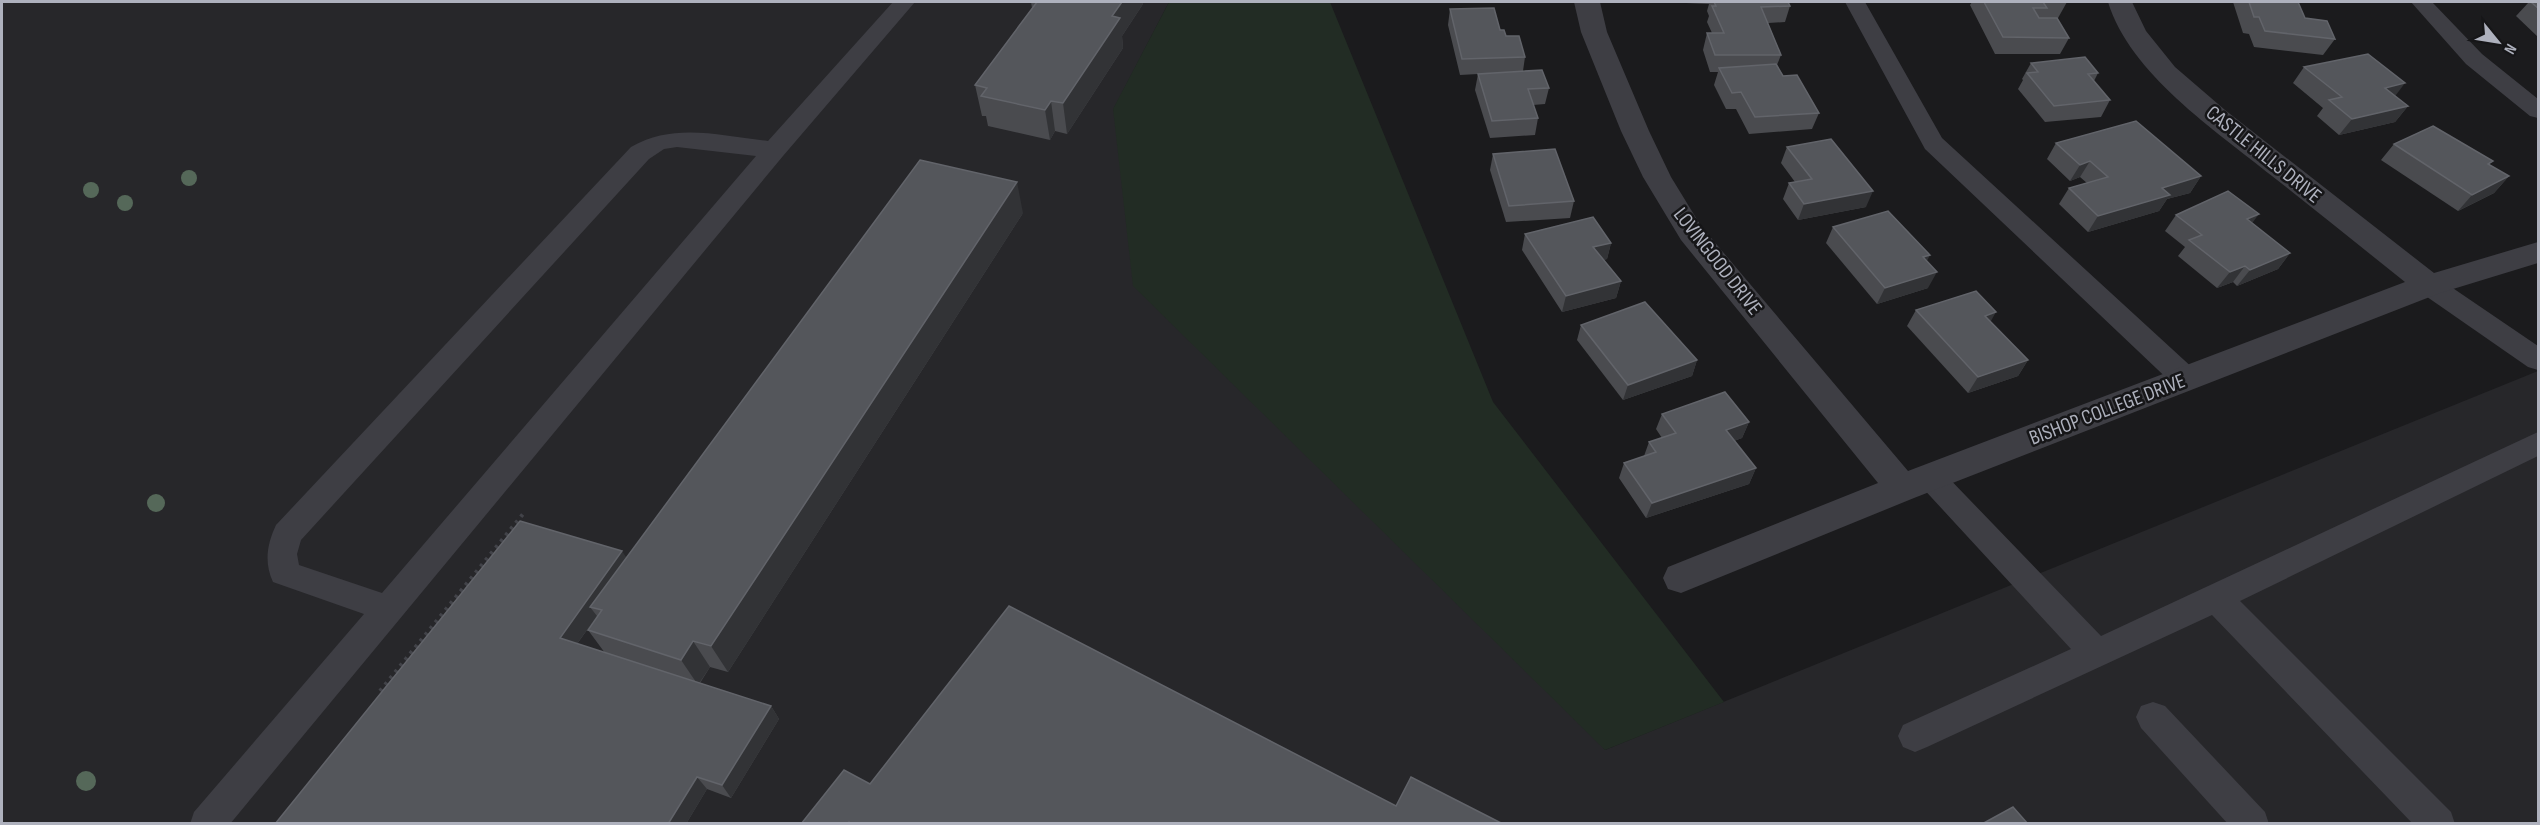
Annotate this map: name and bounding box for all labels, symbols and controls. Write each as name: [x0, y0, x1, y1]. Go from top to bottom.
north arrow: [2468, 12, 2528, 72]
text: N: [2499, 40, 2520, 57]
street label: CASTLE HILLS DRIVE: [2201, 100, 2327, 209]
street label: LOVINGOOD DRIVE: [1668, 203, 1767, 320]
street label: BISHOP COLLEGE DRIVE: [2026, 368, 2189, 451]

